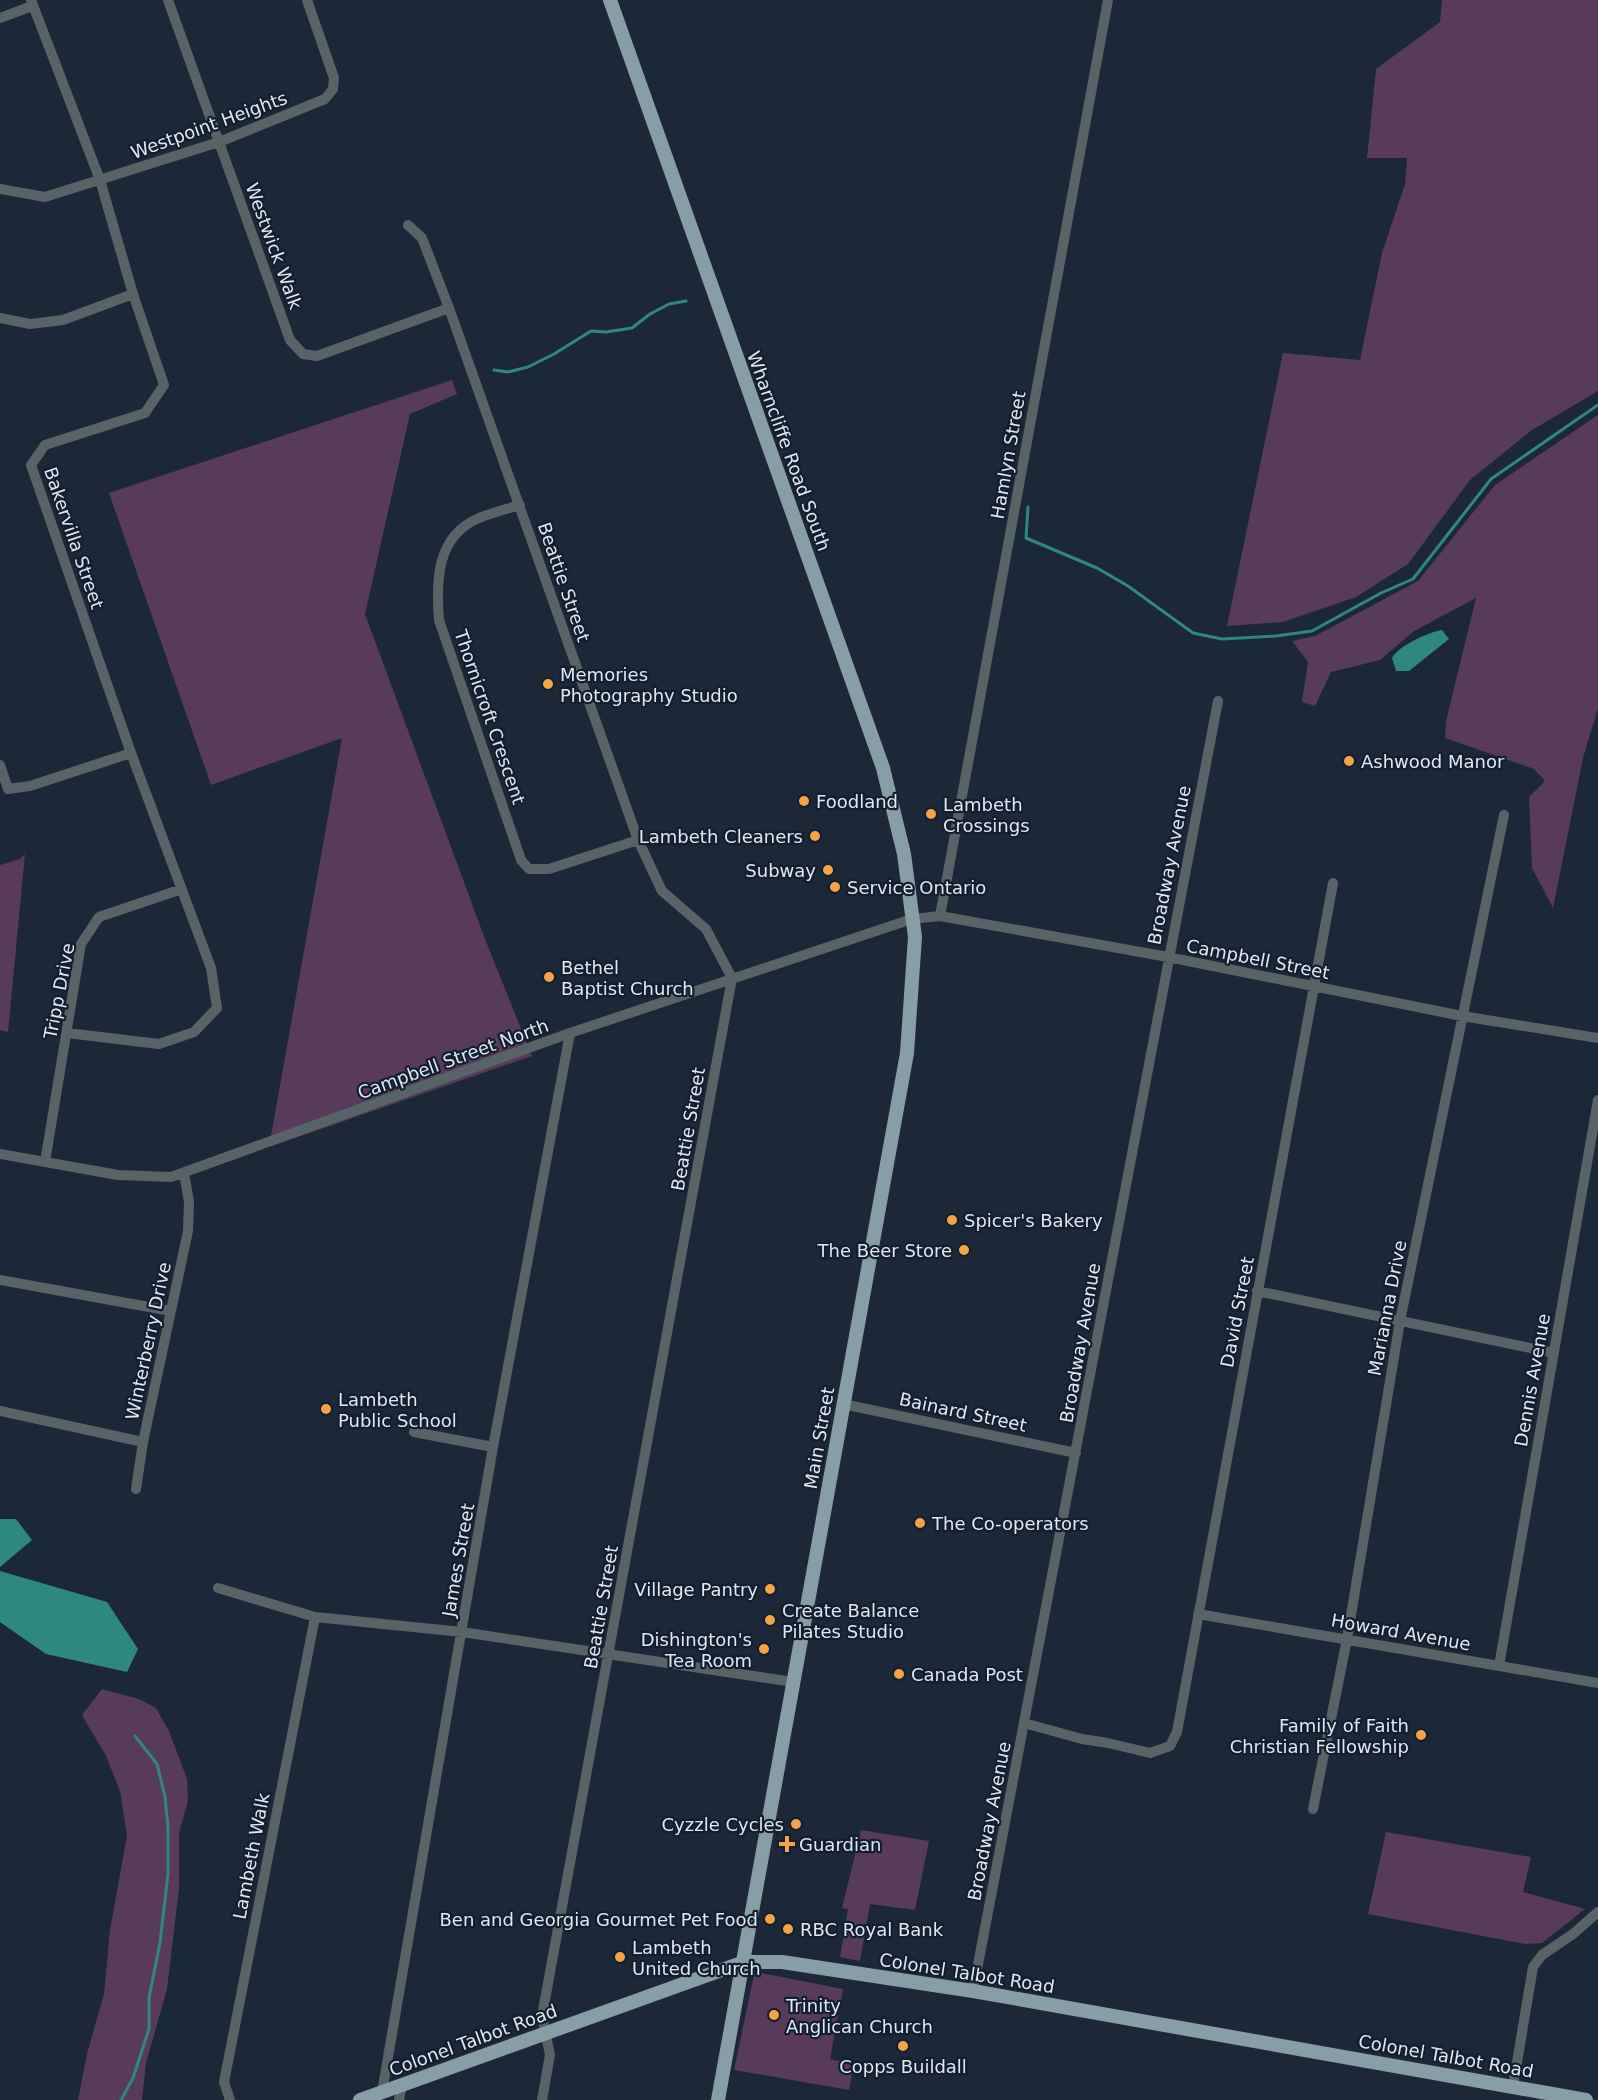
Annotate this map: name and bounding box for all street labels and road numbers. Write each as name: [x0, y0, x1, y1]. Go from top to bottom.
street label: Westpoint Heights: [128, 87, 290, 163]
street label: Westwick Walk: [241, 180, 307, 313]
street label: Wharncliffe Road South: [743, 348, 835, 554]
street label: Hamlyn Street: [986, 389, 1030, 521]
street label: Bakervilla Street: [40, 464, 108, 612]
street label: Beattie Street: [534, 519, 594, 645]
street label: Thornicroft Crescent: [450, 626, 530, 807]
street label: Broadway Avenue: [1143, 784, 1195, 946]
street label: Campbell Street: [1185, 935, 1331, 983]
street label: Tripp Drive: [39, 941, 79, 1042]
street label: Campbell Street North: [355, 1015, 551, 1103]
street label: Beattie Street: [667, 1066, 709, 1192]
street label: Marianna Drive: [1364, 1238, 1410, 1378]
street label: David Street: [1216, 1255, 1258, 1369]
street label: Winterberry Drive: [121, 1260, 175, 1422]
street label: Broadway Avenue: [1056, 1261, 1104, 1425]
street label: Dennis Avenue: [1510, 1312, 1554, 1448]
street label: Main Street: [800, 1385, 838, 1491]
street label: Bainard Street: [897, 1388, 1029, 1436]
street label: James Street: [438, 1502, 478, 1619]
street label: Beattie Street: [580, 1544, 622, 1670]
street label: Howard Avenue: [1330, 1609, 1472, 1655]
street label: Broadway Avenue: [963, 1740, 1015, 1902]
street label: Lambeth Walk: [228, 1790, 274, 1921]
street label: Colonel Talbot Road: [878, 1949, 1056, 1997]
street label: Colonel Talbot Road: [386, 2000, 560, 2080]
street label: Colonel Talbot Road: [1357, 2030, 1535, 2082]

